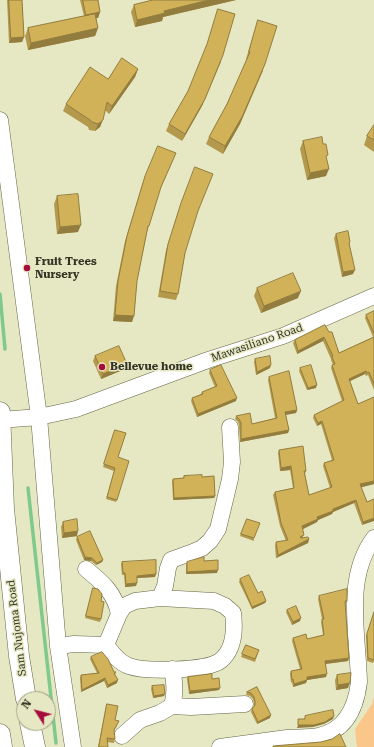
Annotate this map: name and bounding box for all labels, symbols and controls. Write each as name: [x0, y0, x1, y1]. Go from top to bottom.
place label: Fruit Trees Nursery: [35, 255, 97, 281]
marker: Fruit Trees Nursery: [22, 263, 32, 273]
street label: Mawasiliano Road: [209, 321, 305, 365]
place label: Bellevue home: [110, 360, 193, 374]
marker: Bellevue home: [97, 362, 107, 372]
street label: Sam Nujoma Road: [5, 579, 29, 677]
north arrow: [16, 691, 56, 731]
text: N: [19, 697, 34, 711]

